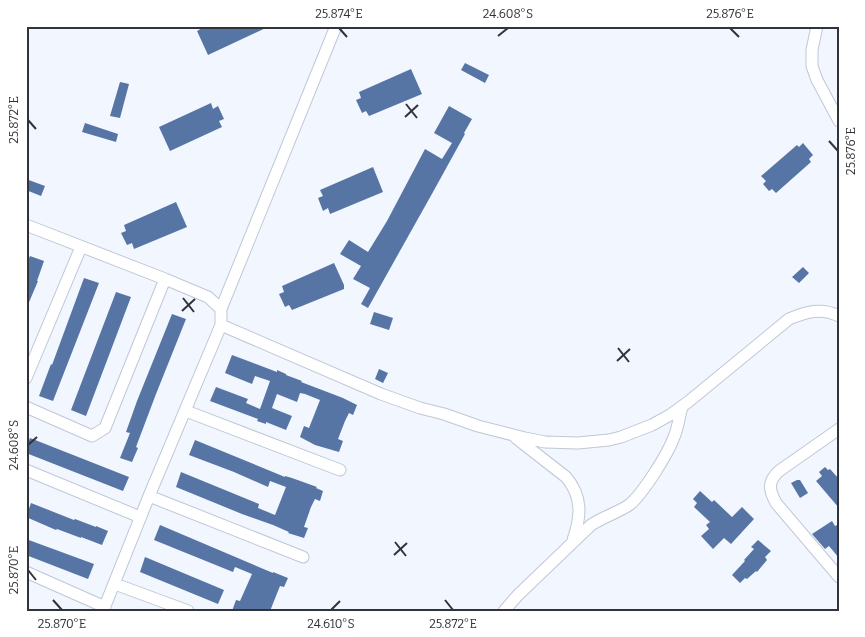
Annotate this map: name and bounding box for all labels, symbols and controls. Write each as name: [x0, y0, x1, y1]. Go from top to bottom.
text: 25.874°E: [315, 7, 363, 21]
text: 24.608°S: [483, 7, 533, 21]
text: 25.876°E: [706, 7, 754, 21]
text: 25.872°E: [7, 96, 21, 144]
text: 25.876°E: [844, 127, 858, 175]
text: 24.608°S: [7, 420, 21, 470]
text: 25.870°E: [7, 546, 21, 594]
text: 25.870°E: [38, 617, 86, 631]
text: 24.610°S: [307, 617, 355, 631]
text: 25.872°E: [429, 617, 477, 631]

